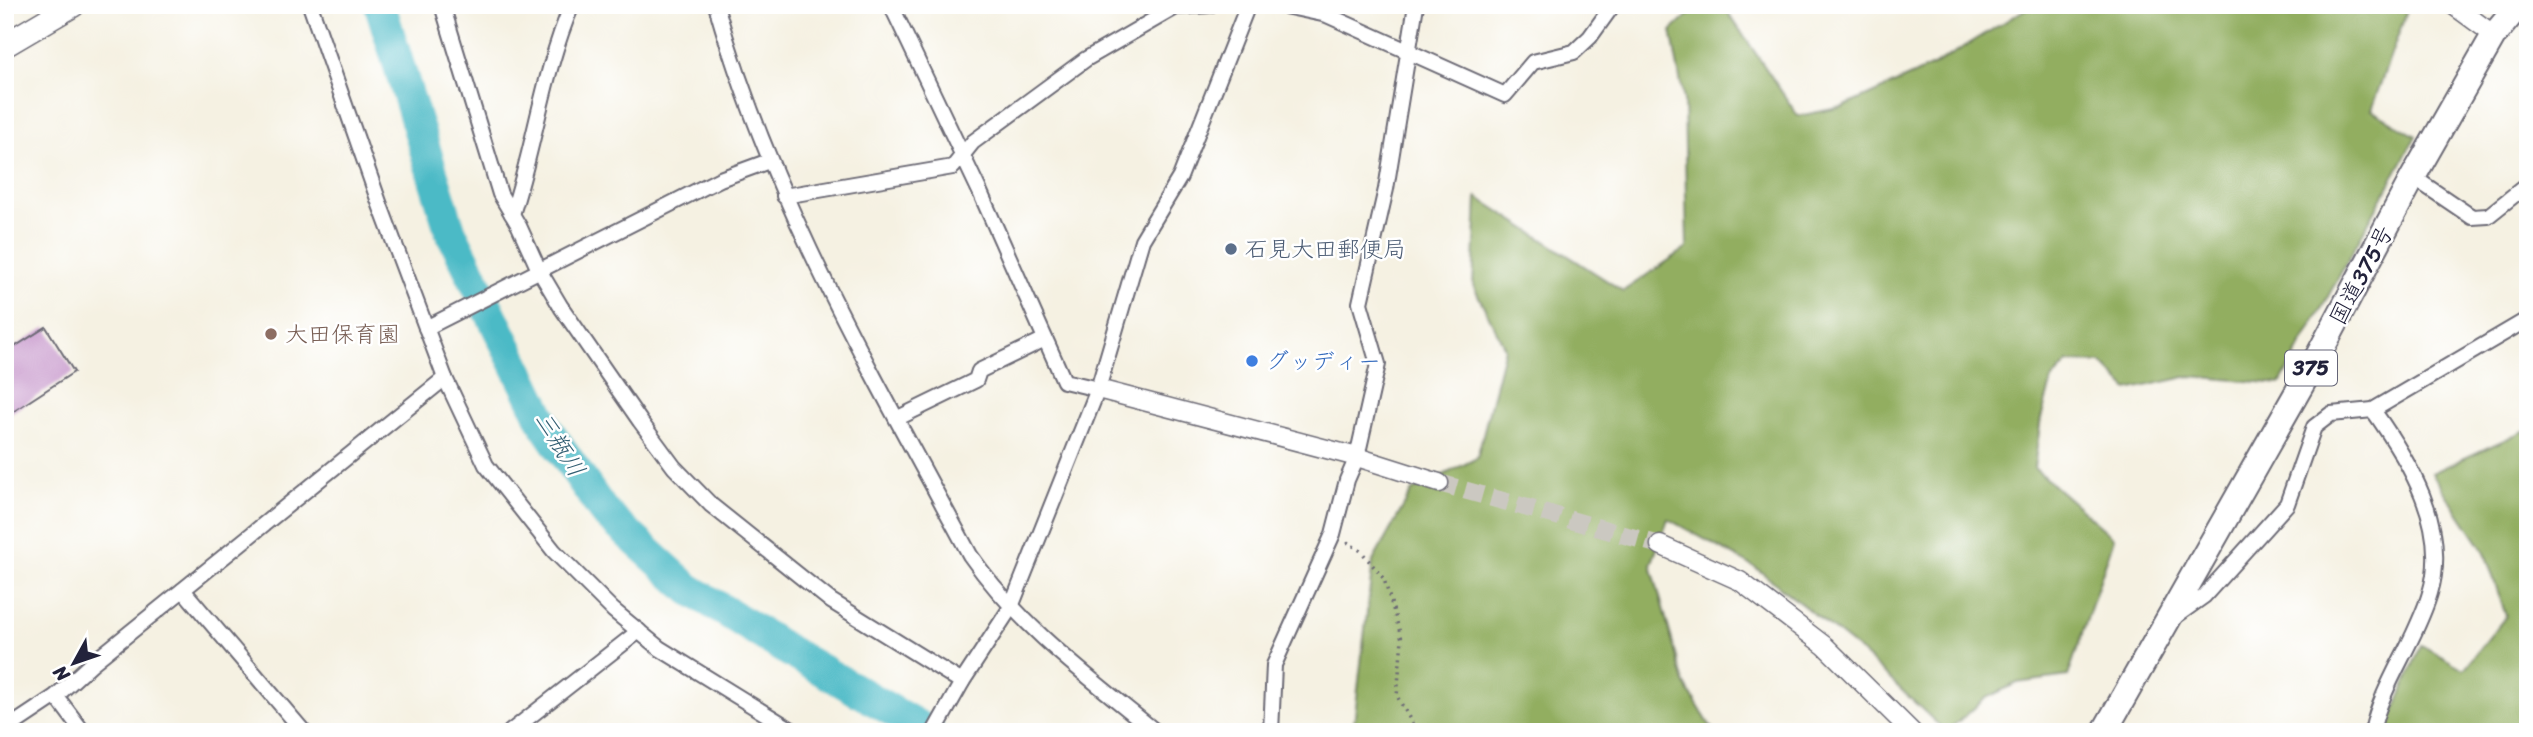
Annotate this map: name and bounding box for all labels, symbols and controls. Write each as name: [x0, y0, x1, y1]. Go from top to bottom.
street label: 国道375号: [2318, 218, 2405, 333]
place label: 石見大田郵便局: [1245, 229, 1406, 270]
marker: 石見大田郵便局: [1223, 241, 1239, 257]
place label: 大田保育園: [285, 314, 400, 355]
marker: 大田保育園: [263, 326, 279, 342]
place label: グッディー: [1266, 341, 1381, 382]
road number: 375: [2285, 350, 2337, 386]
marker: グッディー: [1244, 353, 1260, 369]
water label: 三瓶川: [523, 402, 597, 486]
north arrow: [38, 628, 108, 698]
text: N: [44, 657, 79, 690]

